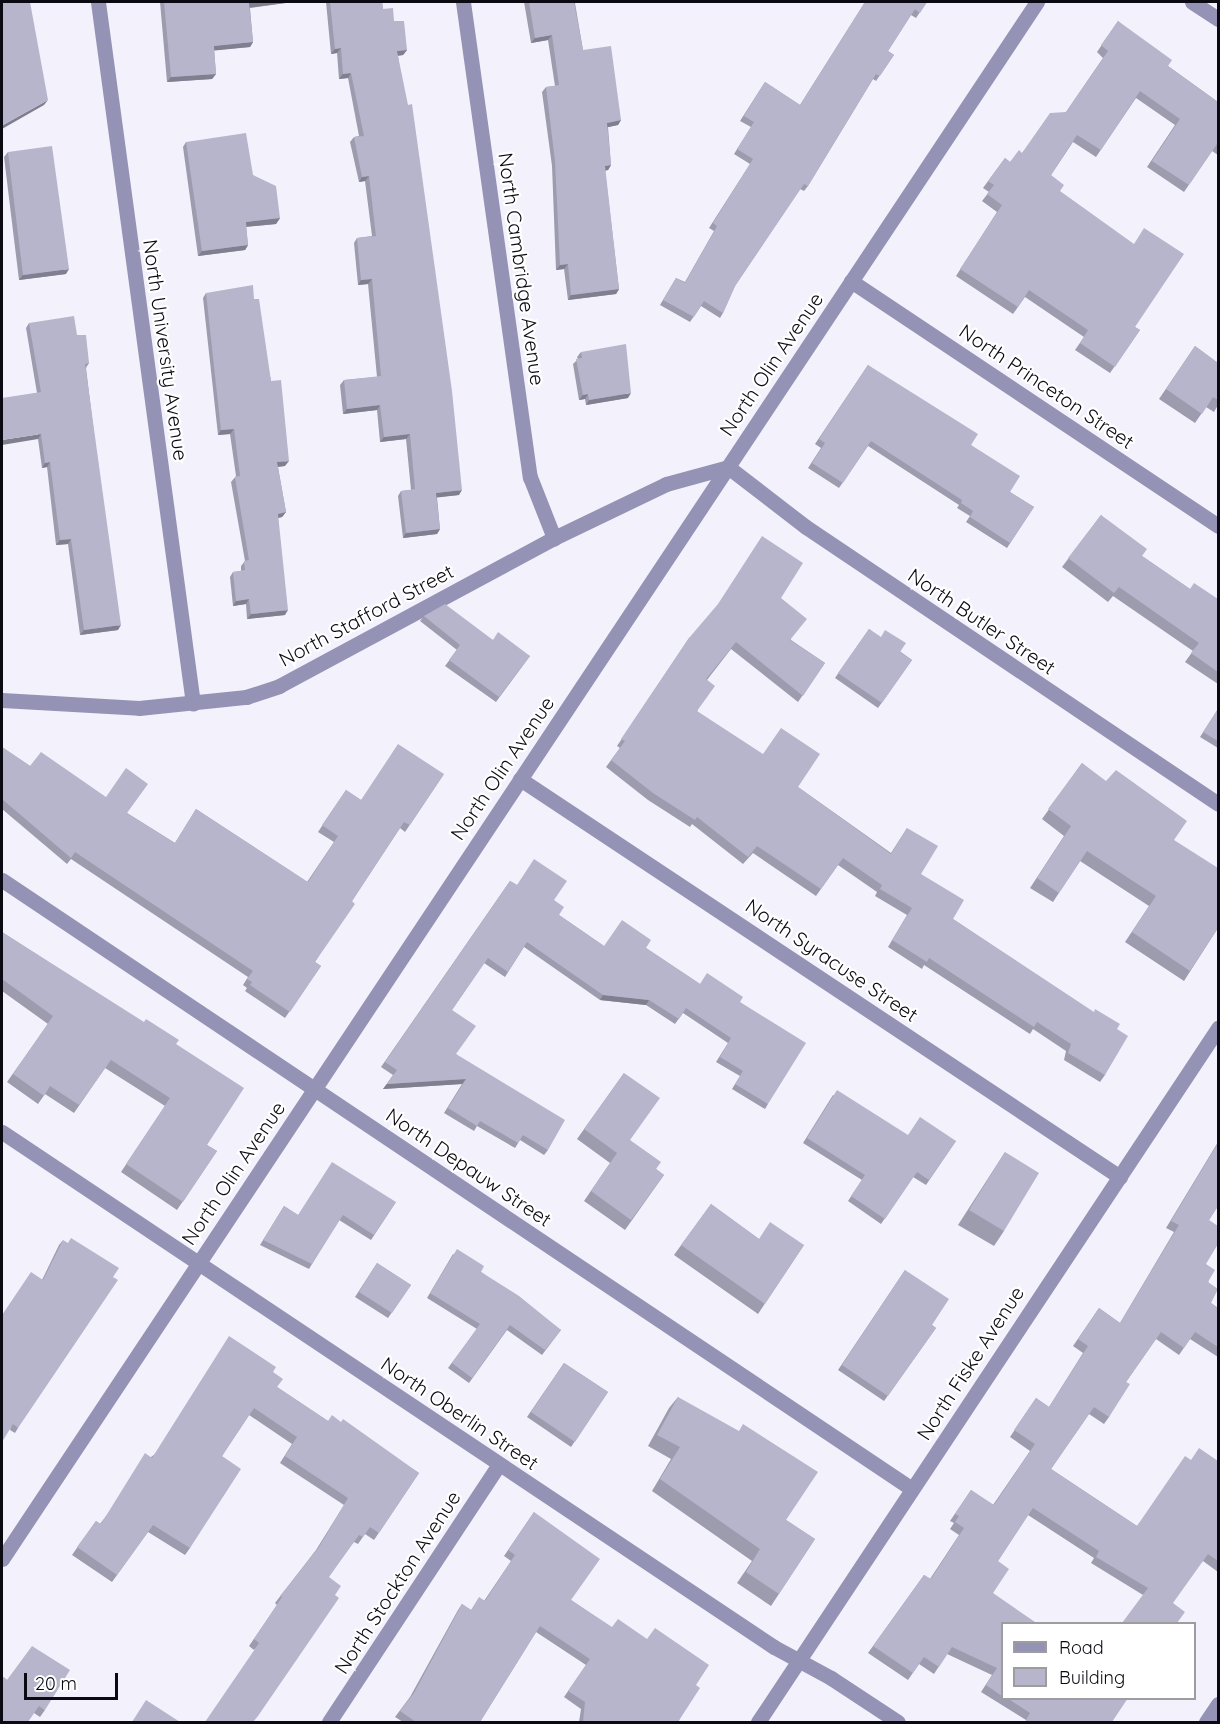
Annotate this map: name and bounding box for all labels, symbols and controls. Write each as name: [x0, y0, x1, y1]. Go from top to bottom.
street label: North Cambridge Avenue: [494, 151, 550, 387]
street label: North University Avenue: [139, 238, 193, 462]
street label: North Olin Avenue: [714, 288, 828, 440]
street label: North Princeton Street: [955, 319, 1139, 453]
street label: North Stafford Street: [275, 559, 457, 671]
street label: North Butler Street: [904, 563, 1060, 679]
street label: North Olin Avenue: [445, 692, 559, 844]
street label: North Syracuse Street: [741, 893, 923, 1027]
street label: North Olin Avenue: [176, 1097, 290, 1249]
street label: North Depauw Street: [382, 1103, 556, 1231]
street label: North Fiske Avenue: [911, 1282, 1029, 1444]
street label: North Oberlin Street: [377, 1351, 543, 1475]
street label: North Stockton Avenue: [329, 1486, 465, 1678]
legend: [1001, 1622, 1196, 1700]
text: Road: [1059, 1636, 1104, 1659]
scale bar: [27, 1661, 122, 1699]
text: Building: [1059, 1666, 1125, 1689]
text: 20 m: [35, 1672, 77, 1695]

